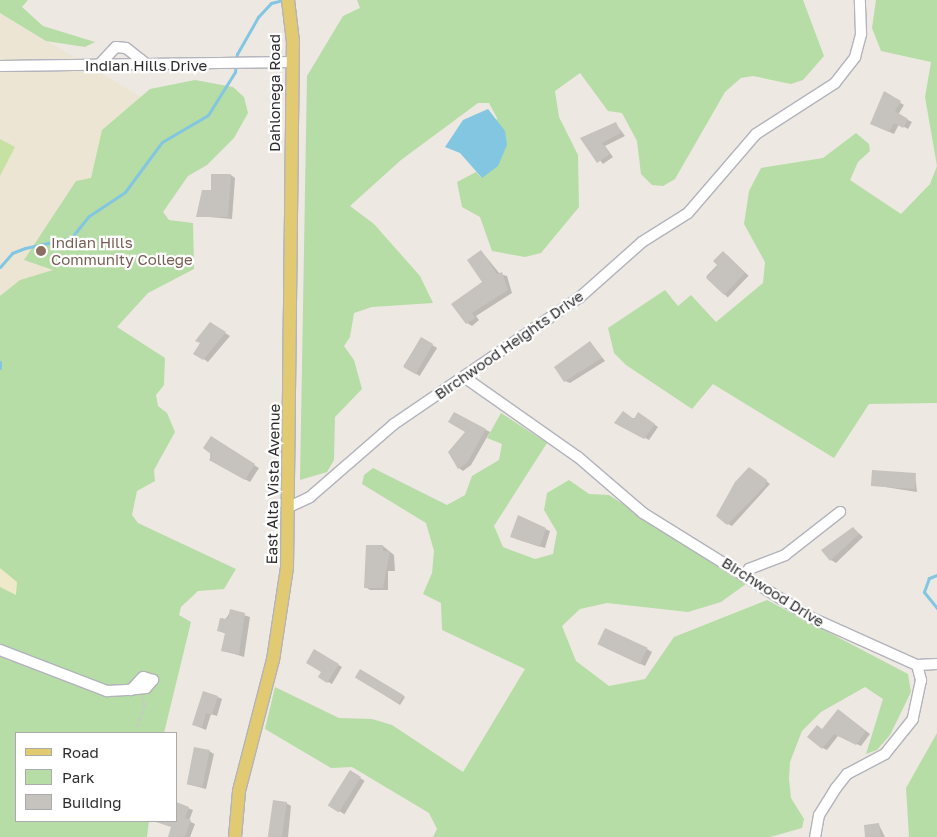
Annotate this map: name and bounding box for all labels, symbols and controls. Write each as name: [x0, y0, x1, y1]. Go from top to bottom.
street label: Dahlonega Road: [266, 34, 284, 152]
street label: Indian Hills Drive: [85, 57, 207, 75]
place label: Indian Hills Community College: [51, 233, 193, 268]
marker: Indian Hills Community College: [35, 245, 47, 257]
street label: Birchwood Heights Drive: [431, 287, 587, 403]
street label: East Alta Vista Avenue: [263, 403, 283, 565]
street label: Birchwood Drive: [719, 553, 827, 631]
legend: [15, 732, 178, 822]
text: Road: [62, 743, 99, 761]
text: Park: [62, 768, 94, 786]
text: Building: [62, 793, 122, 811]

